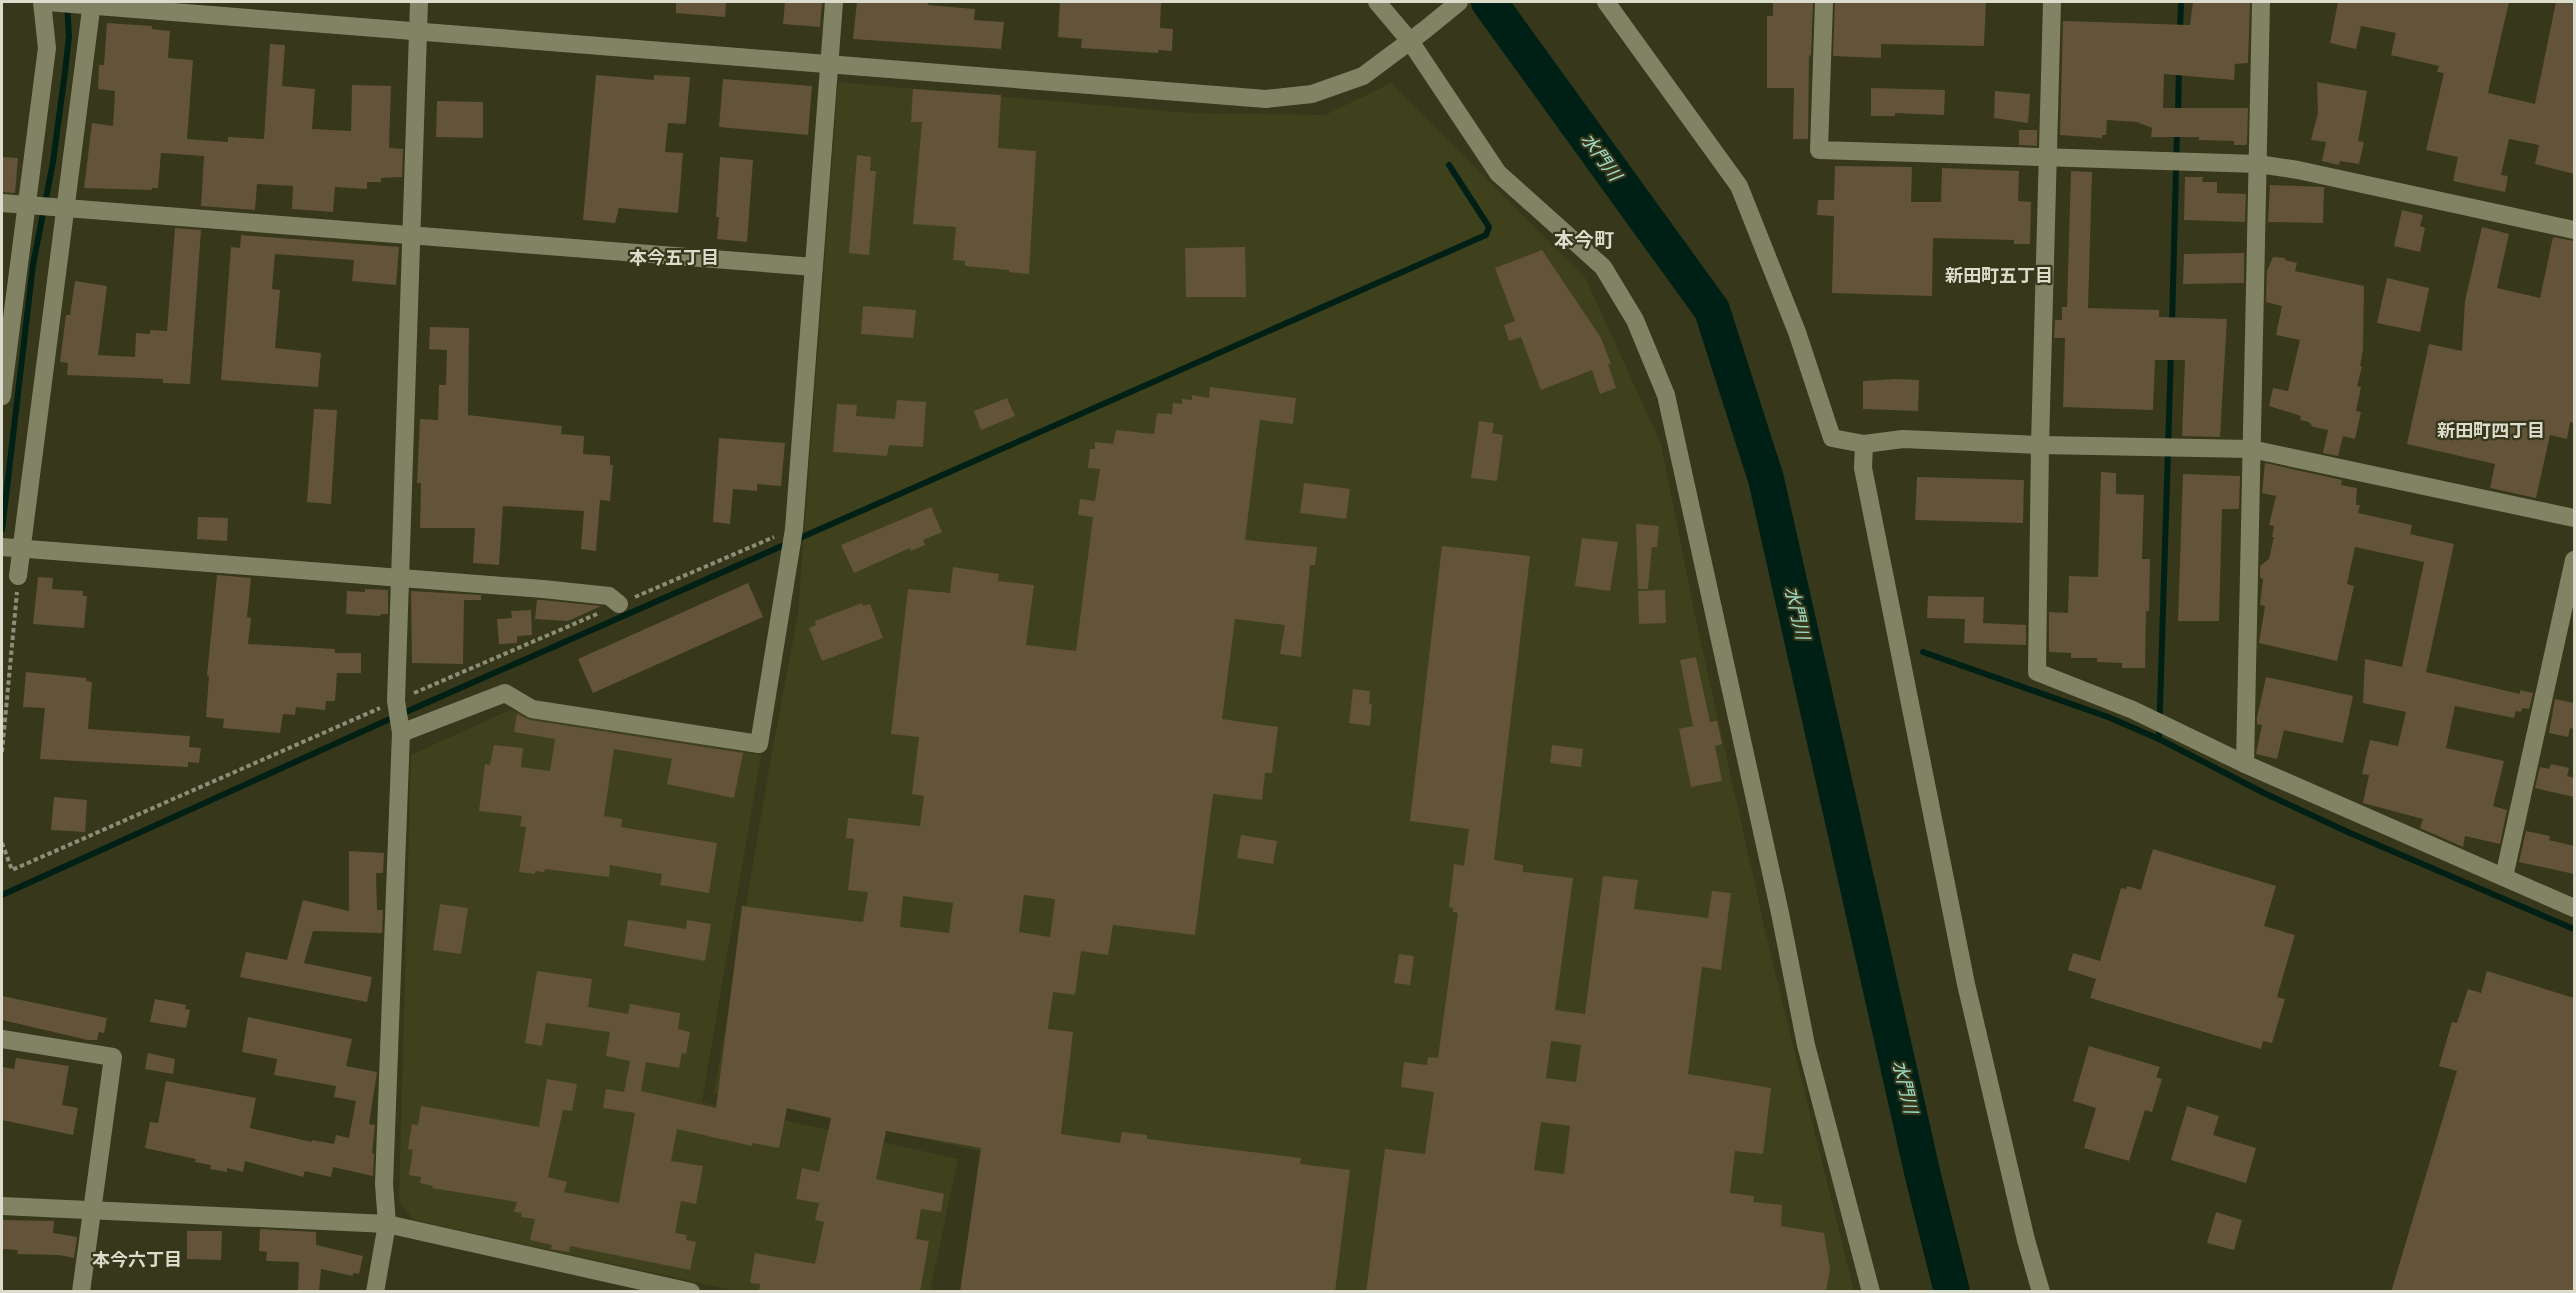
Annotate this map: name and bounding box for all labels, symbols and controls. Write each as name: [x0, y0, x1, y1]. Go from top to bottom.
water label: 水門川: [1575, 128, 1628, 188]
district label: 本今町: [1554, 227, 1614, 254]
district label: 本今五丁目: [629, 246, 719, 270]
district label: 新田町五丁目: [1945, 264, 2053, 288]
district label: 新田町四丁目: [2437, 419, 2545, 443]
water label: 水門川: [1779, 584, 1815, 644]
water label: 水門川: [1887, 1058, 1923, 1118]
district label: 本今六丁目: [92, 1248, 182, 1272]

